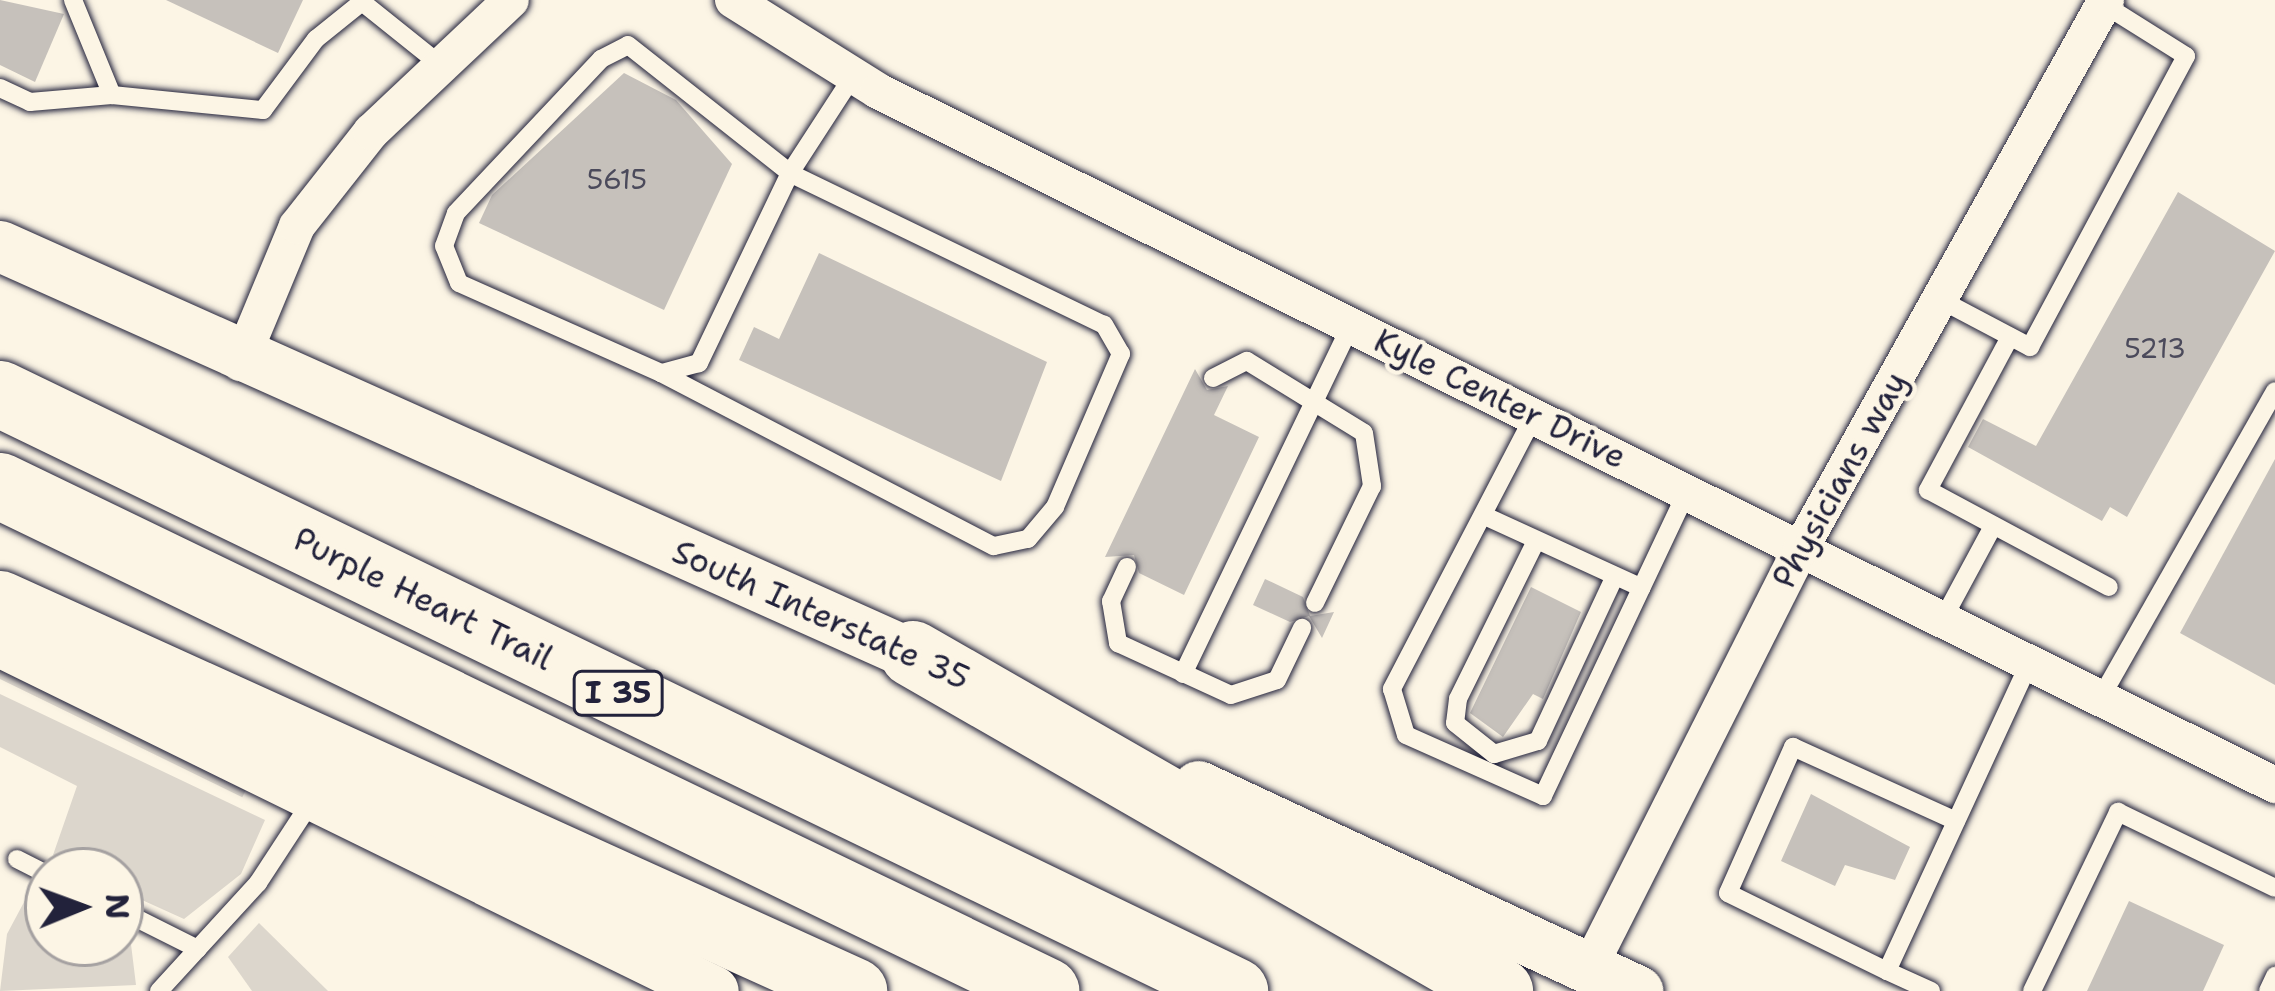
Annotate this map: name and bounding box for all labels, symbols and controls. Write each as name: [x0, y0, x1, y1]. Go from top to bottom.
house number: 5615: [587, 164, 647, 196]
street label: Kyle Center Drive: [1368, 321, 1632, 477]
house number: 5213: [2124, 333, 2186, 365]
street label: Physicians way: [1764, 365, 1916, 595]
street label: Purple Heart Trail: [287, 519, 559, 679]
street label: South Interstate 35: [666, 532, 976, 698]
road number: I 35: [570, 669, 666, 717]
north arrow: [24, 847, 144, 967]
text: N: [95, 893, 140, 920]

